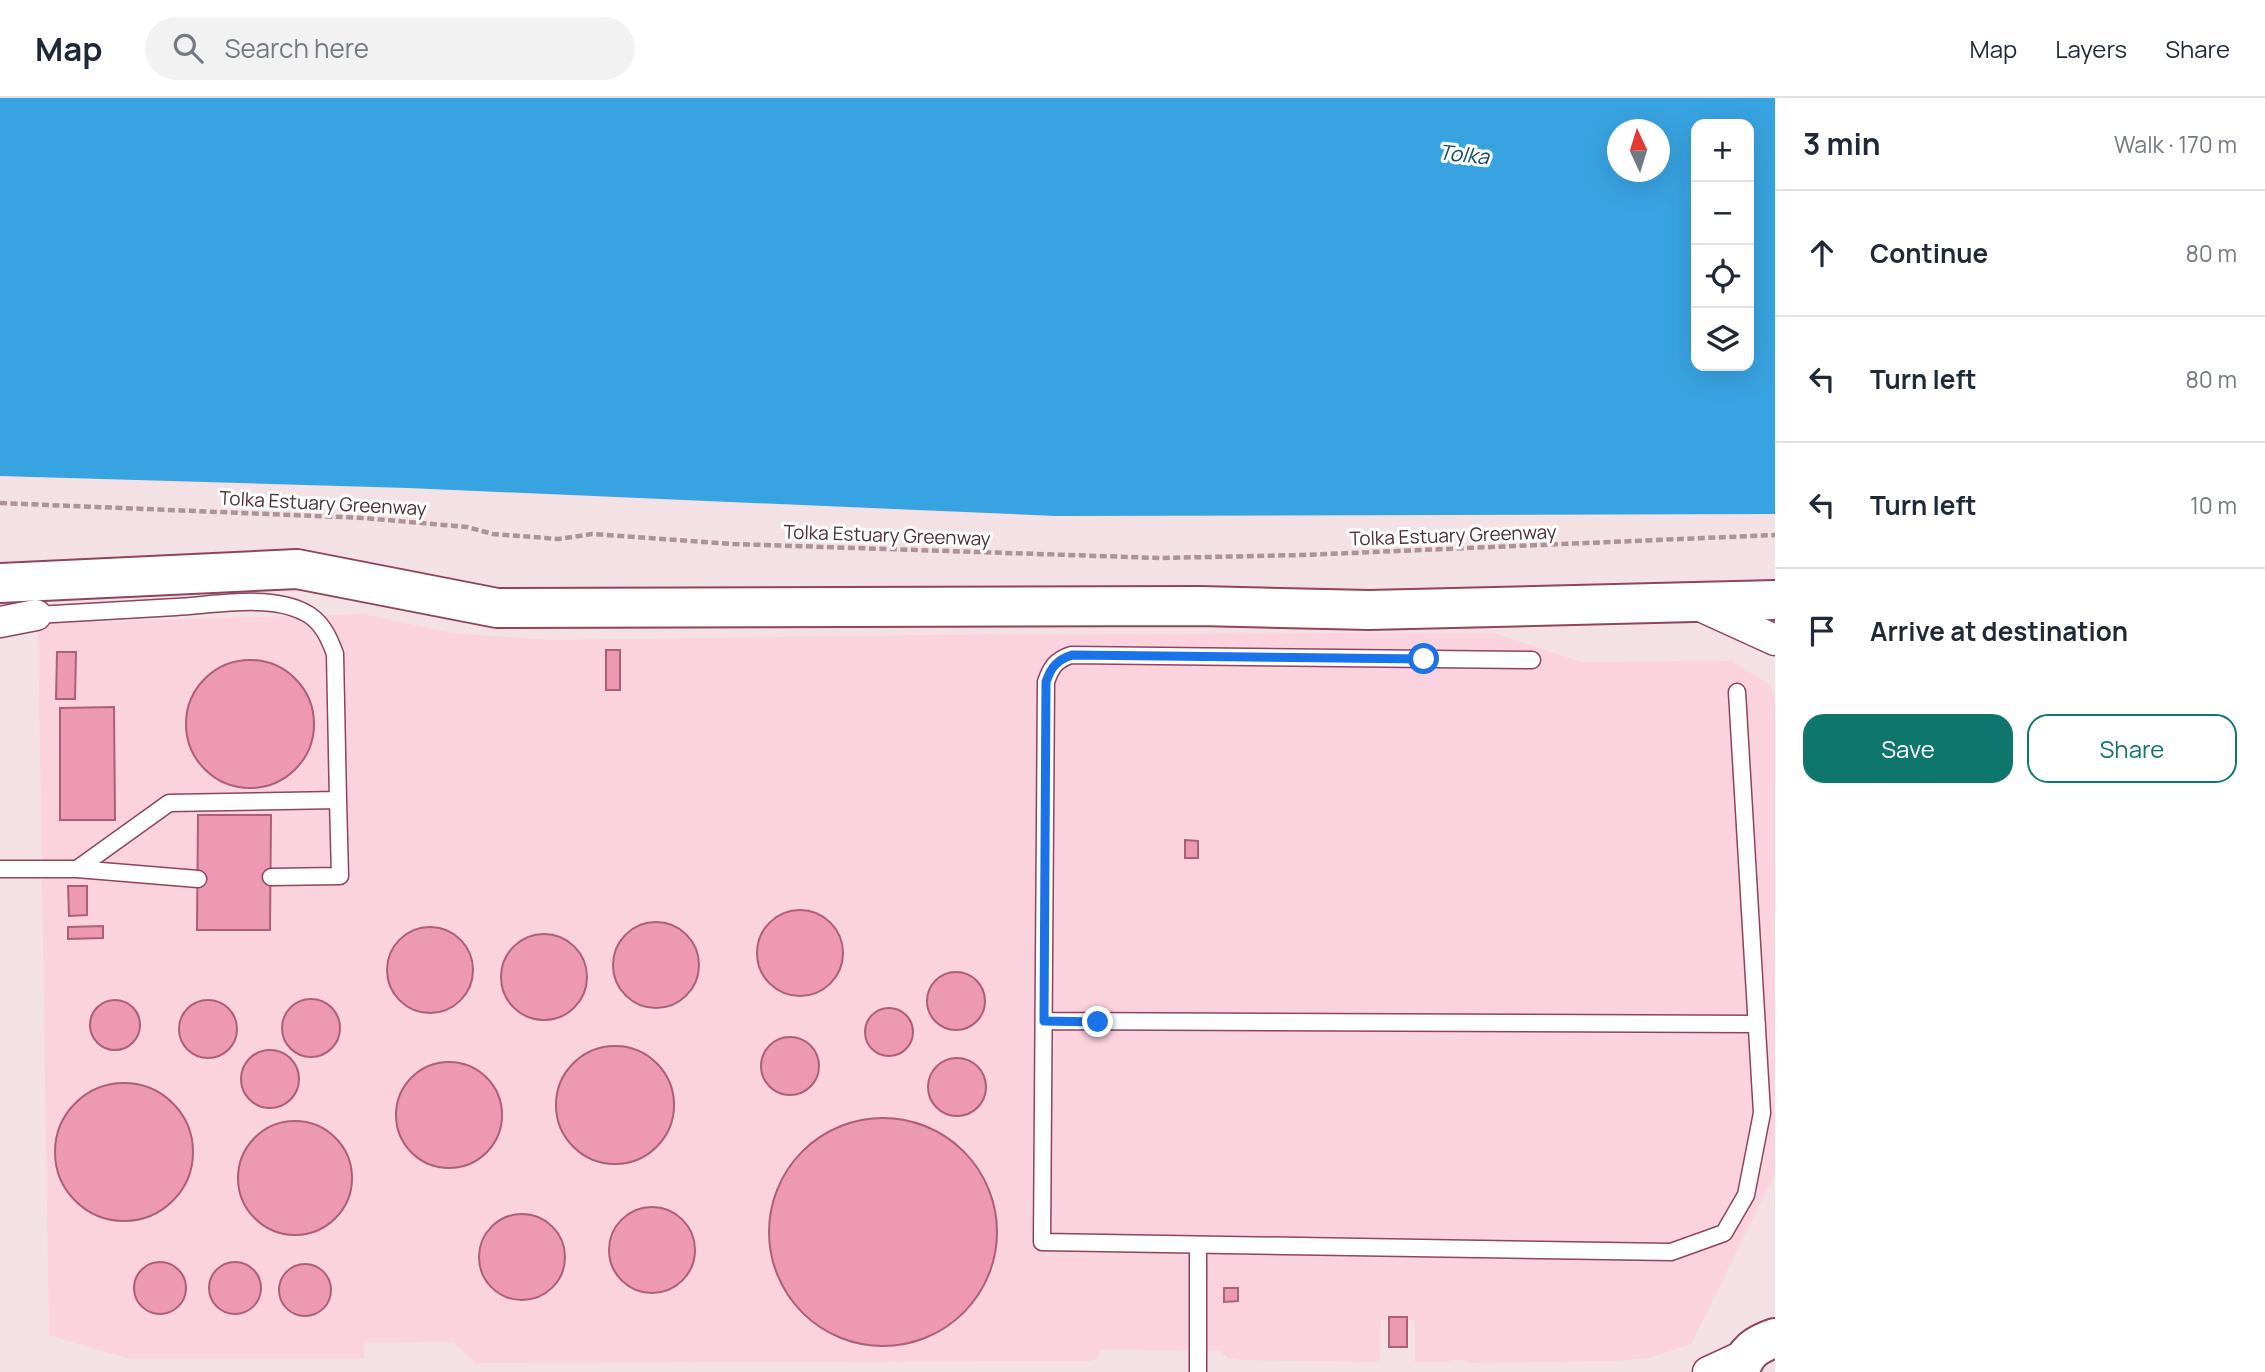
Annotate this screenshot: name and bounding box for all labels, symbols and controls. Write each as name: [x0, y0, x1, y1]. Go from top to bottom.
search box: [145, 17, 635, 80]
text: Map: [35, 26, 103, 71]
icon: search: [169, 29, 207, 67]
text: Search here: [225, 30, 369, 66]
text: Map: [1970, 32, 2017, 65]
text: Layers: [2055, 32, 2127, 65]
text: Share: [2165, 32, 2230, 65]
north arrow: [1607, 119, 1670, 182]
map controls: [1691, 119, 1754, 371]
button: +: [1691, 119, 1754, 182]
text: 3 min: [1803, 123, 1881, 164]
text: Walk · 170 m: [2114, 128, 2237, 160]
water label: Tolka: [1438, 137, 1492, 171]
button: −: [1691, 182, 1754, 245]
icon: ahead: [1803, 234, 1841, 272]
text: Continue: [1870, 235, 1988, 271]
text: 80 m: [2186, 237, 2237, 269]
button: locate: [1691, 245, 1754, 308]
button: layers: [1691, 308, 1754, 371]
icon: left: [1803, 360, 1841, 398]
text: Turn left: [1870, 361, 1977, 397]
text: 80 m: [2186, 363, 2237, 395]
street label: Tolka Estuary Greenway: [219, 485, 427, 521]
icon: left: [1803, 486, 1841, 524]
text: Turn left: [1870, 487, 1977, 523]
text: 10 m: [2190, 489, 2237, 521]
street label: Tolka Estuary Greenway: [783, 518, 991, 552]
street label: Tolka Estuary Greenway: [1349, 518, 1557, 552]
icon: arrive: [1803, 612, 1841, 650]
text: Arrive at destination: [1870, 613, 2128, 649]
route start: [1408, 643, 1439, 674]
button: Save: [1803, 714, 2013, 783]
button: Share: [2027, 714, 2237, 783]
route end: [1082, 1006, 1113, 1037]

